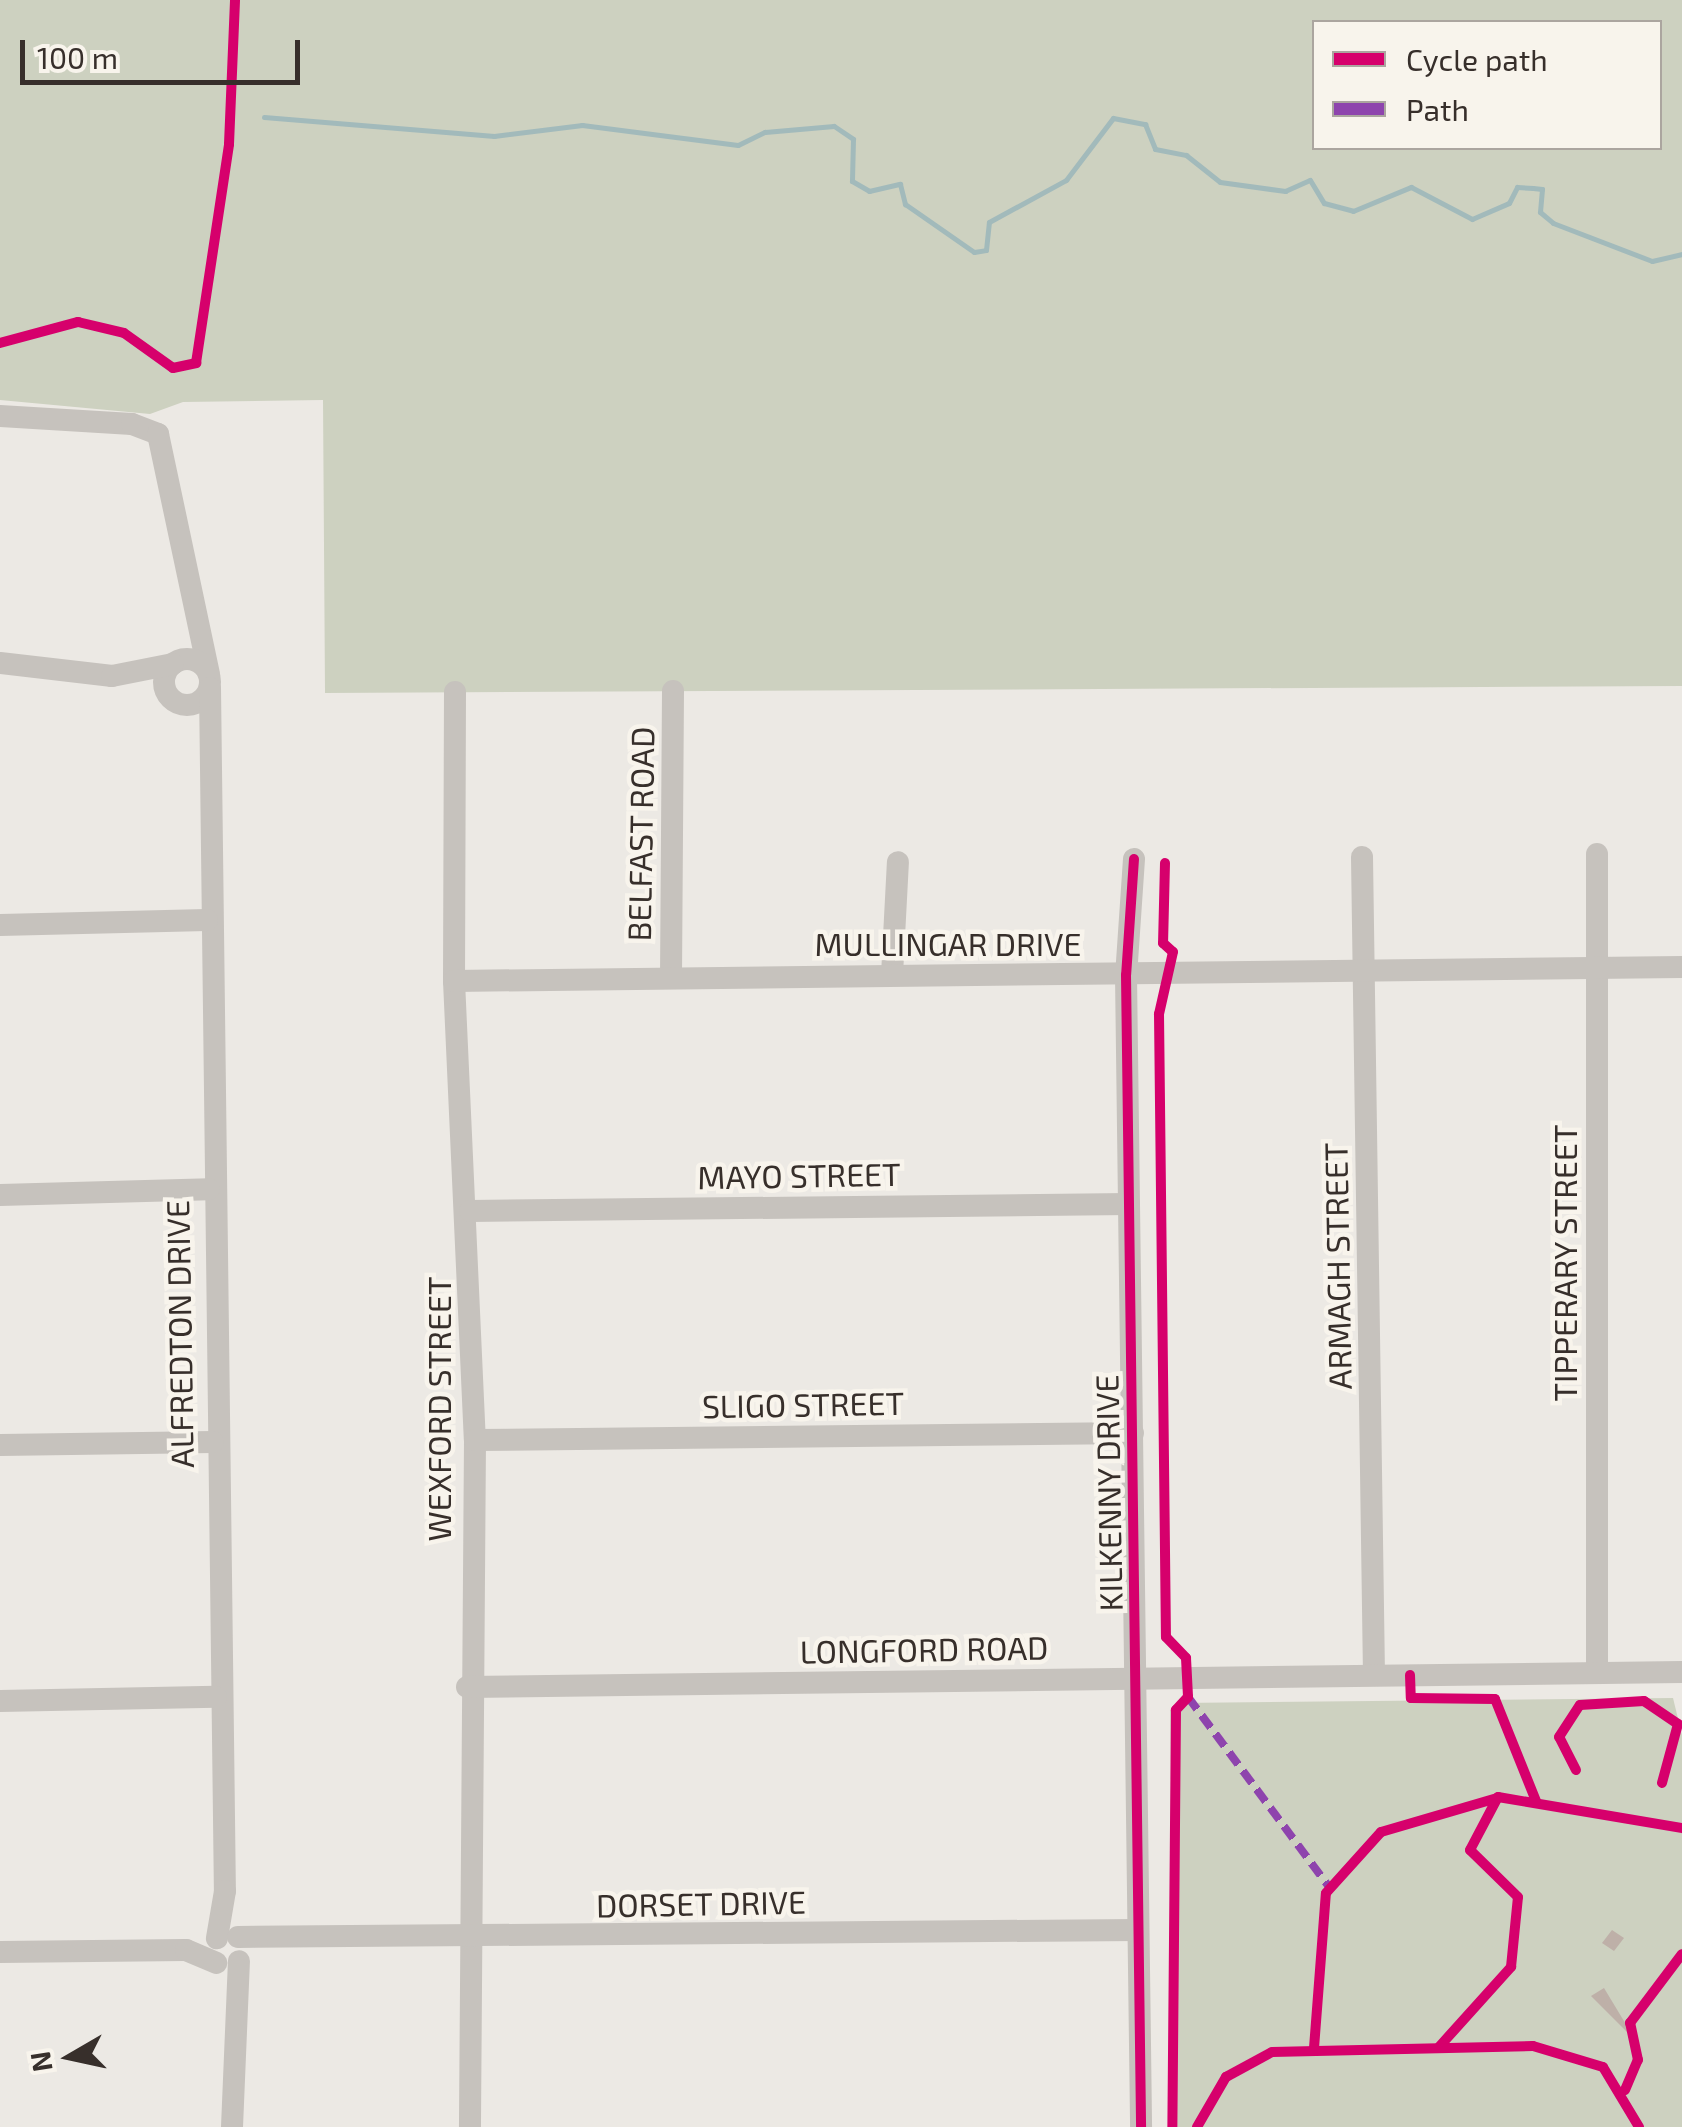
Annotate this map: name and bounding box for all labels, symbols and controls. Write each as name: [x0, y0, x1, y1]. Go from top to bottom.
scale bar: [25, 20, 305, 82]
legend: [1312, 20, 1662, 150]
text: 100 m: [37, 39, 118, 75]
text: Cycle path: [1406, 41, 1548, 77]
text: Path: [1406, 91, 1469, 127]
street label: BELFAST ROAD: [619, 726, 661, 942]
street label: MULLINGAR DRIVE: [815, 924, 1081, 962]
street label: TIPPERARY STREET: [1545, 1124, 1583, 1402]
street label: ARMAGH STREET: [1316, 1142, 1358, 1390]
street label: MAYO STREET: [697, 1154, 901, 1196]
street label: ALFREDTON DRIVE: [157, 1200, 201, 1468]
street label: WEXFORD STREET: [419, 1276, 457, 1542]
street label: KILKENNY DRIVE: [1087, 1374, 1129, 1612]
street label: SLIGO STREET: [702, 1383, 904, 1425]
street label: LONGFORD ROAD: [799, 1628, 1049, 1670]
street label: DORSET DRIVE: [595, 1882, 807, 1924]
north arrow: [20, 2007, 120, 2107]
text: N: [22, 2049, 59, 2074]

